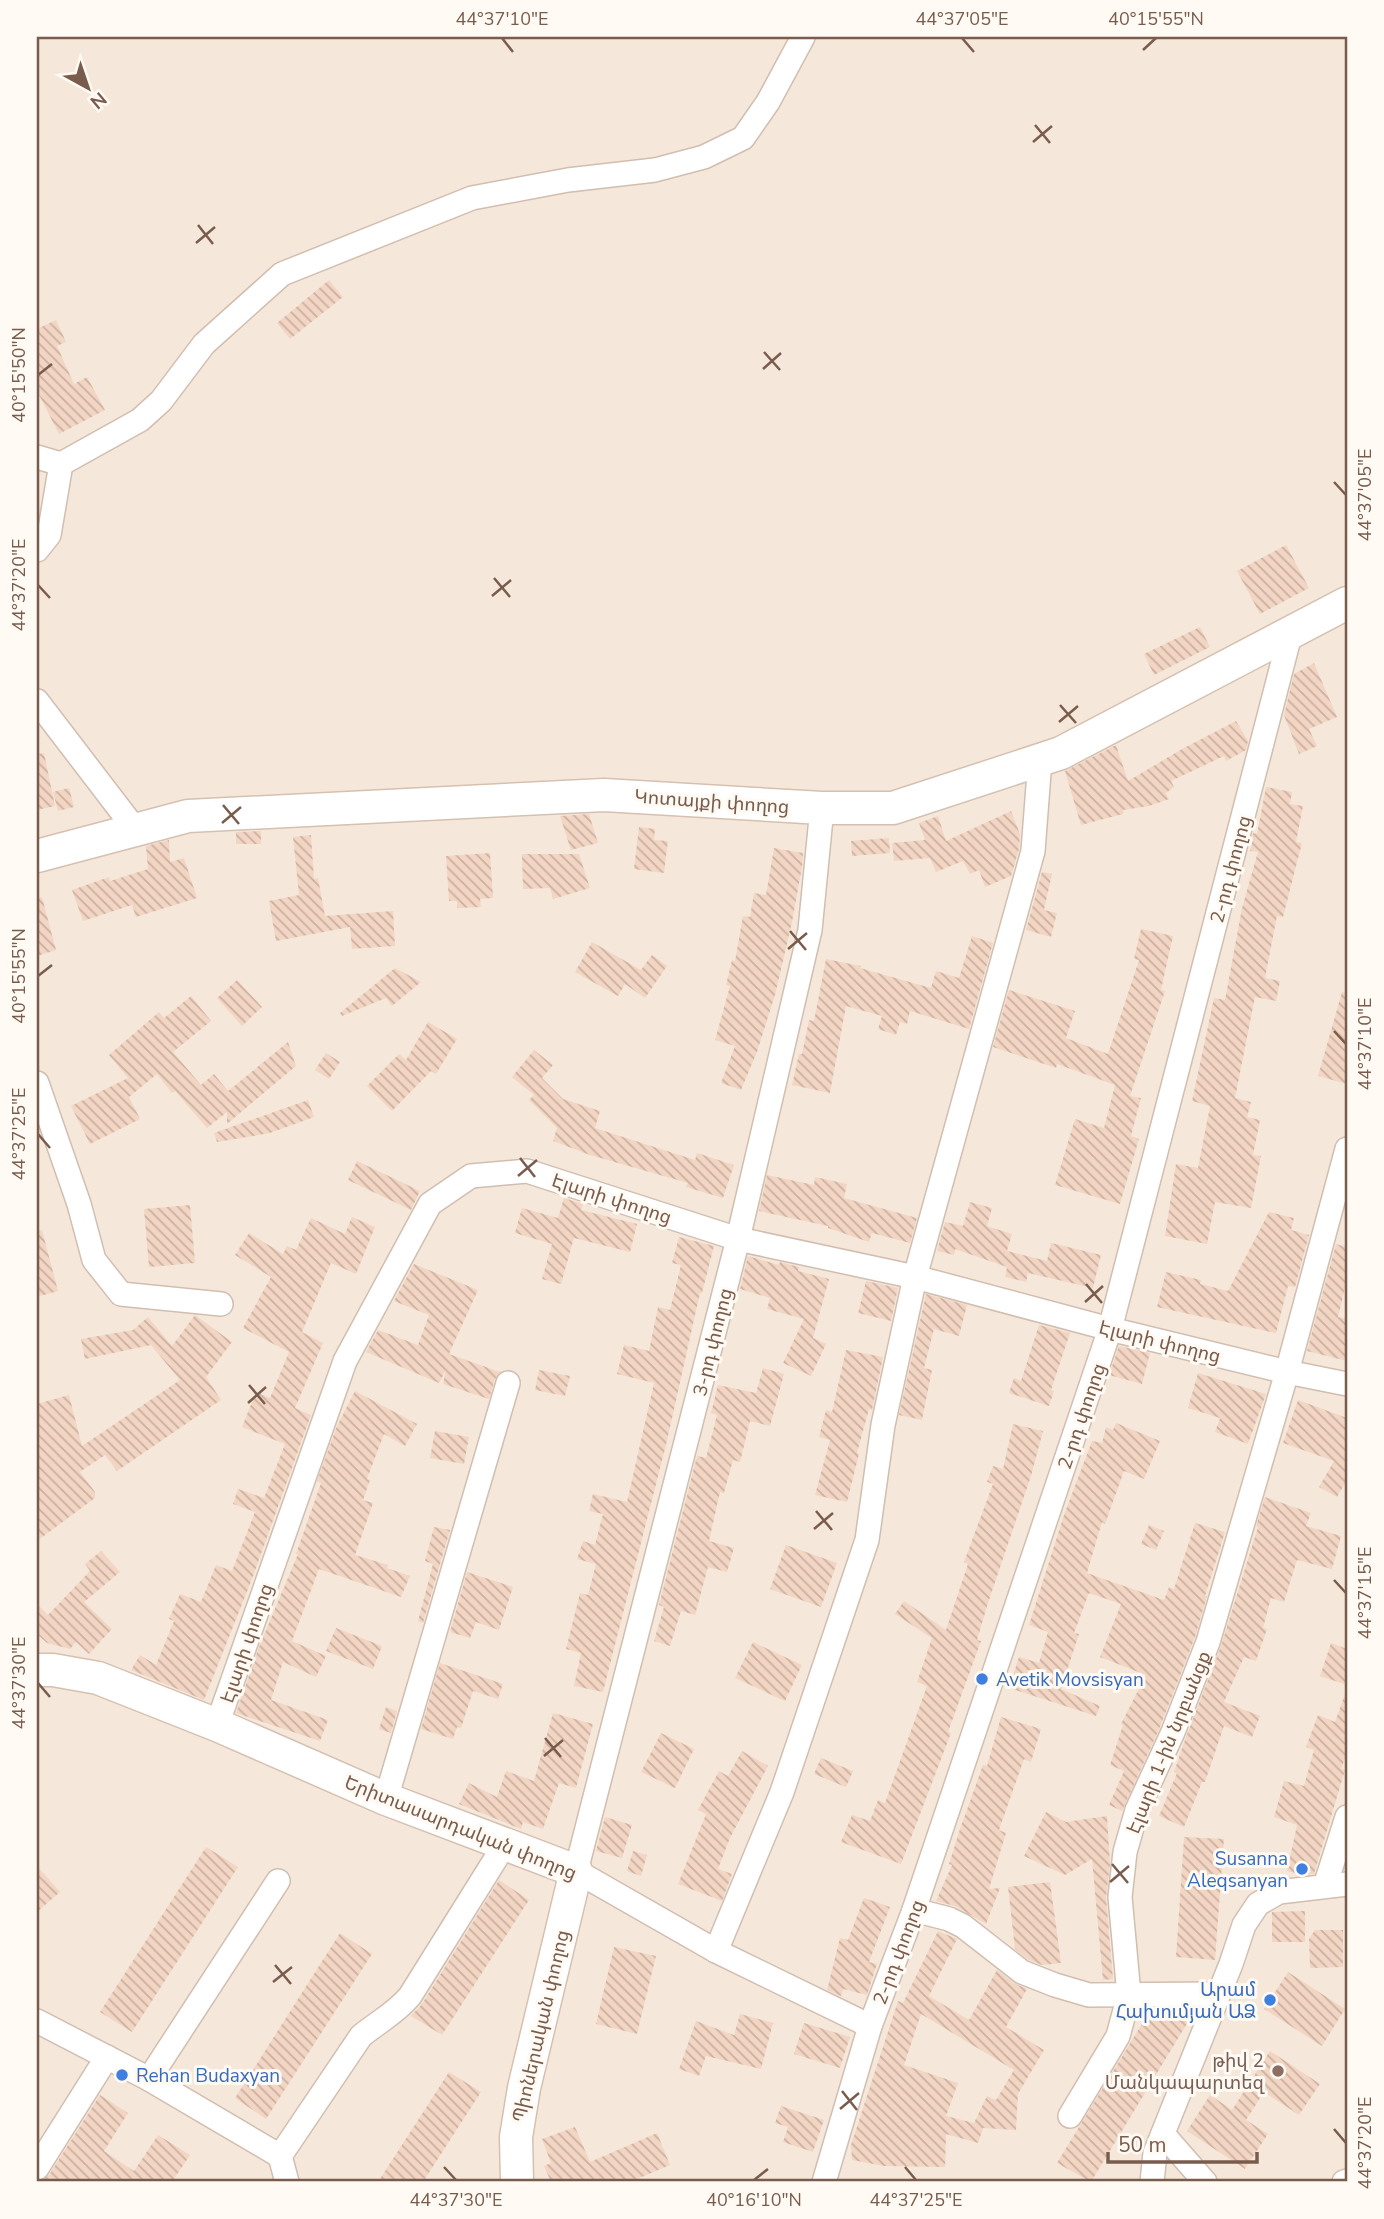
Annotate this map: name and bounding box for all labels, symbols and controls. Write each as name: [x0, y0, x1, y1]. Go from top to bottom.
text: 44°37'10"E: [456, 7, 549, 31]
text: 44°37'05"E: [916, 7, 1009, 31]
text: 40°15'55"N: [1108, 7, 1204, 31]
north arrow: [52, 52, 122, 122]
text: N: [84, 86, 112, 115]
text: 40°15'50"N: [7, 327, 31, 423]
text: 44°37'05"E: [1353, 449, 1377, 542]
text: 44°37'20"E: [7, 539, 31, 632]
street label: Կոտայքի փողոց: [634, 784, 790, 820]
street label: 2-րդ փողոց: [1204, 813, 1258, 926]
text: 40°15'55"N: [7, 928, 31, 1024]
text: 44°37'10"E: [1353, 998, 1377, 1091]
text: 44°37'25"E: [7, 1088, 31, 1181]
street label: Էլարի փողոց: [548, 1167, 675, 1231]
street label: 3-րդ փողոց: [687, 1285, 739, 1399]
street label: Էլարի փողոց: [1096, 1314, 1223, 1370]
street label: 2-րդ փողոց: [1052, 1360, 1112, 1473]
text: 44°37'15"E: [1353, 1547, 1377, 1640]
street label: Էլարի փողոց: [214, 1580, 280, 1707]
text: 44°37'30"E: [7, 1637, 31, 1730]
street label: Էլարի 1-ին նրբանցք: [1120, 1647, 1217, 1838]
place label: Avetik Movsisyan: [996, 1667, 1144, 1693]
marker: Avetik Movsisyan: [974, 1671, 990, 1687]
street label: Երիտասարդական փողոց: [340, 1769, 581, 1887]
place label: Susanna Aleqsanyan: [1187, 1846, 1288, 1894]
marker: Susanna Aleqsanyan: [1294, 1861, 1310, 1877]
street label: 2-րդ փողոց: [867, 1896, 931, 2009]
street label: Պիոներական փողոց: [506, 1927, 576, 2125]
place label: Արամ Հախումյան ԱՁ: [1116, 1977, 1256, 2025]
marker: Արամ Հախումյան ԱՁ: [1262, 1992, 1278, 2008]
place label: թիվ 2 Մանկապարտեզ: [1105, 2048, 1266, 2096]
place label: Rehan Budaxyan: [136, 2063, 280, 2089]
marker: թիվ 2 Մանկապարտեզ: [1270, 2063, 1286, 2079]
marker: Rehan Budaxyan: [114, 2067, 130, 2083]
text: 44°37'20"E: [1353, 2097, 1377, 2190]
scale bar: [1108, 2121, 1256, 2165]
text: 50 m: [1118, 2131, 1167, 2159]
text: 44°37'30"E: [410, 2188, 503, 2212]
text: 40°16'10"N: [706, 2188, 802, 2212]
text: 44°37'25"E: [870, 2188, 963, 2212]

